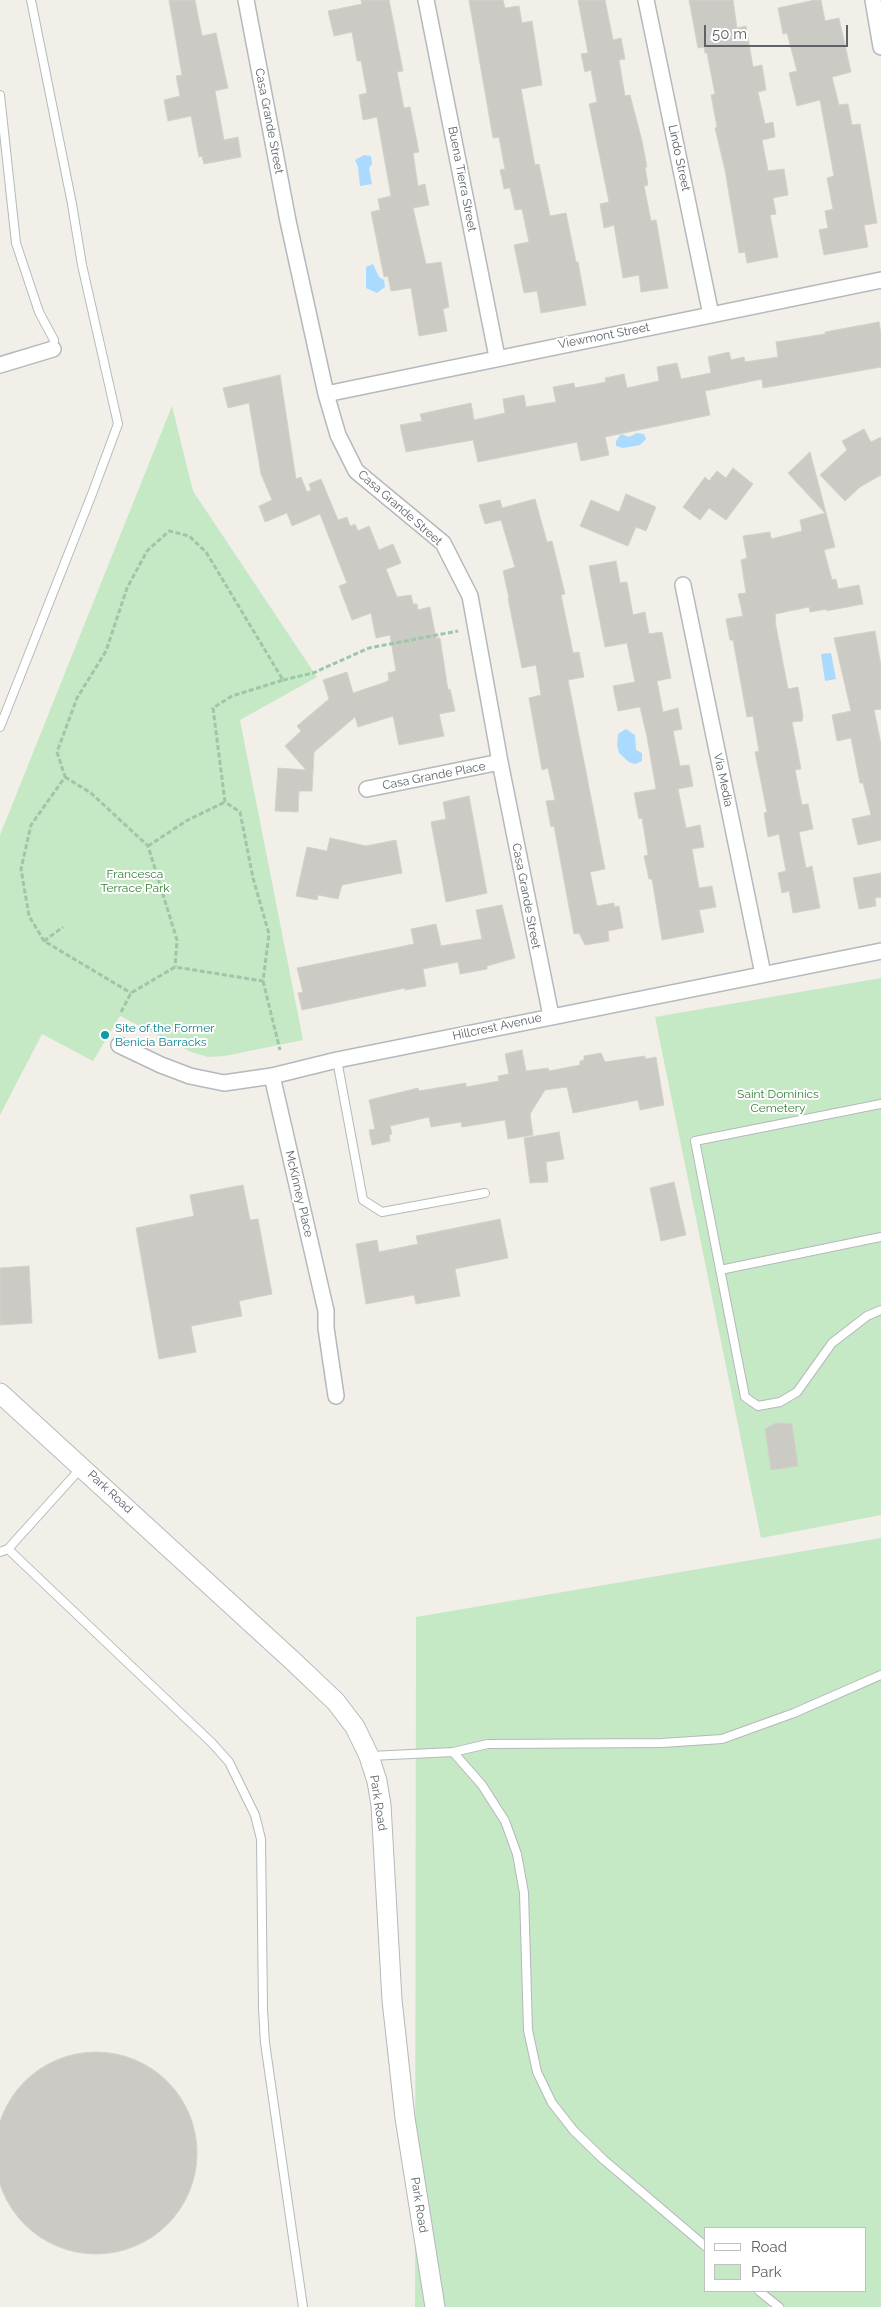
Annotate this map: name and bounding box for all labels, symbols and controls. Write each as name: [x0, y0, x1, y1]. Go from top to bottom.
scale bar: [706, 15, 850, 47]
text: 50 m: [712, 25, 747, 43]
street label: Casa Grande Street: [252, 67, 286, 175]
street label: Lindo Street: [665, 123, 693, 193]
street label: Buena Tierra Street: [445, 125, 479, 233]
street label: Viewmont Street: [557, 320, 651, 352]
street label: Casa Grande Street: [355, 467, 445, 549]
street label: Via Media: [710, 752, 736, 808]
street label: Casa Grande Place: [381, 759, 487, 793]
street label: Casa Grande Street: [509, 842, 543, 950]
park label: Francesca Terrace Park: [100, 867, 170, 895]
street label: Hillcrest Avenue: [451, 1011, 543, 1043]
place label: Site of the Former Benicia Barracks: [115, 1021, 214, 1049]
marker: Site of the Former Benicia Barracks: [99, 1029, 111, 1041]
park label: Saint Dominics Cemetery: [737, 1087, 819, 1115]
street label: McKinney Place: [282, 1149, 316, 1239]
street label: Park Road: [84, 1468, 136, 1516]
street label: Park Road: [366, 1774, 390, 1832]
street label: Park Road: [407, 2176, 431, 2234]
legend: [704, 2227, 866, 2292]
text: Road: [751, 2238, 787, 2256]
text: Park: [751, 2263, 782, 2281]

